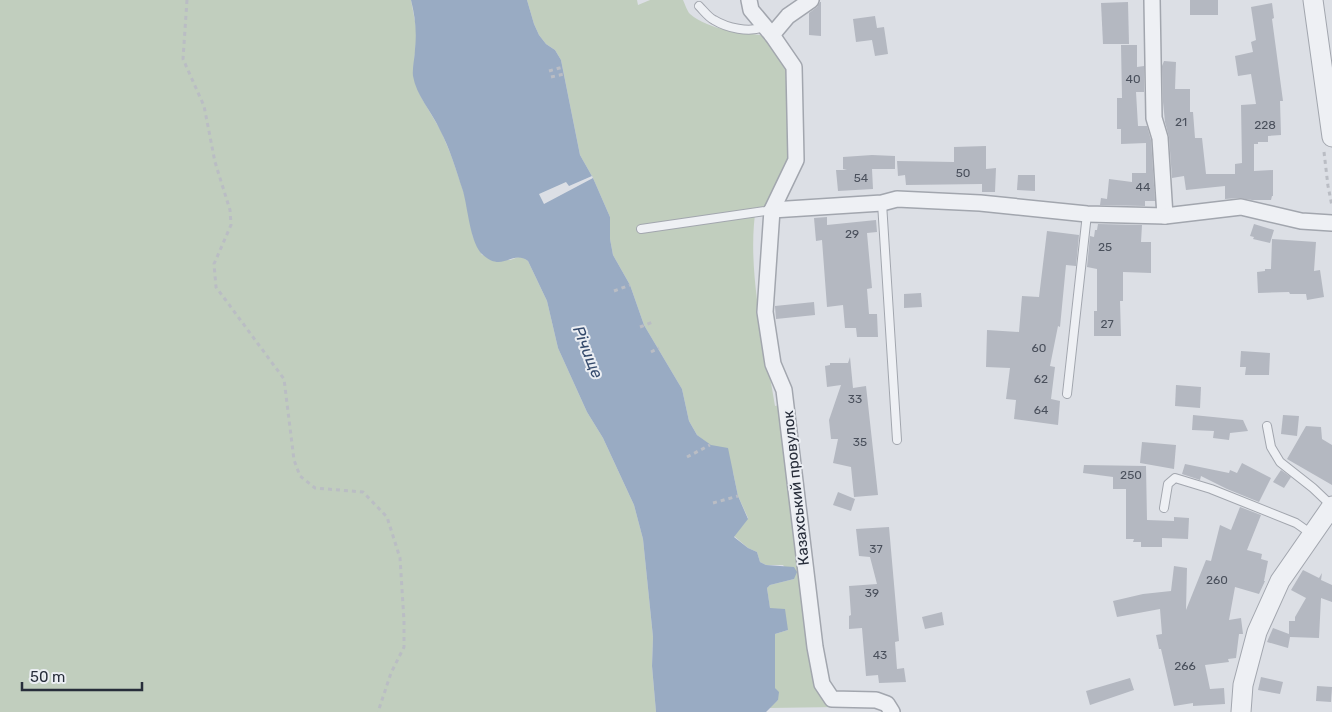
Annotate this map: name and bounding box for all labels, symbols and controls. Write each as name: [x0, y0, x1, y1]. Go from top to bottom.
house number: 40: [1125, 72, 1141, 86]
house number: 21: [1175, 115, 1187, 129]
house number: 228: [1254, 118, 1276, 132]
house number: 50: [956, 166, 970, 180]
house number: 54: [854, 171, 869, 185]
house number: 44: [1136, 180, 1151, 194]
house number: 29: [845, 227, 859, 241]
house number: 25: [1098, 240, 1112, 254]
house number: 27: [1100, 317, 1114, 331]
water label: Річище: [569, 323, 607, 381]
house number: 60: [1032, 341, 1046, 355]
house number: 62: [1034, 372, 1048, 386]
house number: 33: [848, 392, 862, 406]
house number: 64: [1034, 403, 1049, 417]
street label: Казахський провулок: [779, 410, 813, 566]
house number: 35: [853, 435, 867, 449]
house number: 250: [1120, 468, 1142, 482]
house number: 37: [869, 542, 883, 556]
house number: 260: [1206, 573, 1228, 587]
house number: 39: [865, 586, 879, 600]
house number: 43: [873, 648, 887, 662]
house number: 266: [1174, 659, 1196, 673]
scale bar: [22, 660, 142, 692]
text: 50 m: [30, 668, 65, 686]

